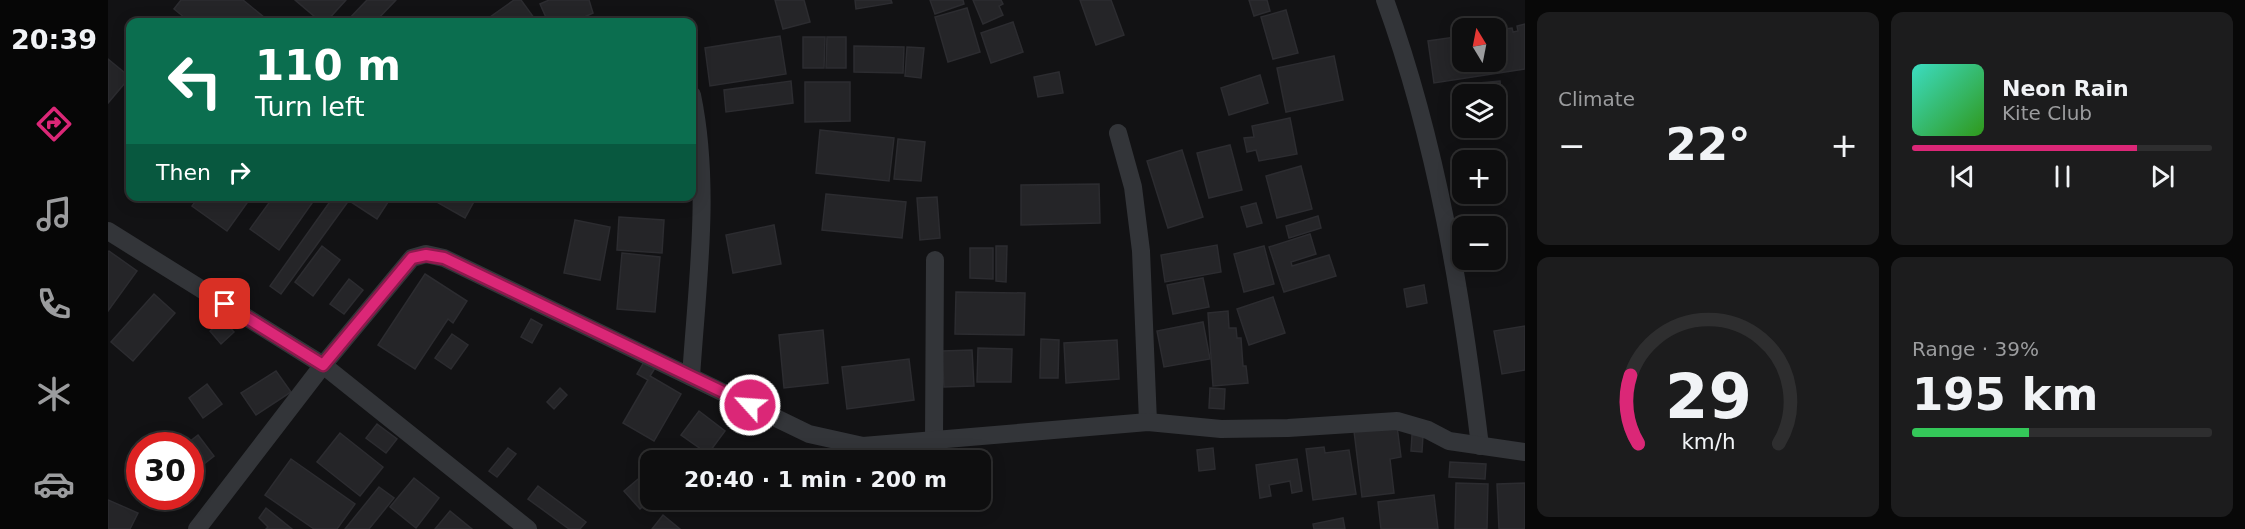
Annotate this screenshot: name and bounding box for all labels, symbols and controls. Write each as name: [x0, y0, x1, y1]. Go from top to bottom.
north arrow: [1452, 18, 1506, 72]
map controls: [1452, 18, 1506, 270]
text: 20:39: [11, 24, 97, 55]
text: 110 m: [255, 41, 401, 90]
icon: left: [156, 42, 234, 120]
text: Neon Rain: [2002, 76, 2129, 101]
button: layers: [1452, 84, 1506, 138]
text: Climate: [1558, 87, 1635, 111]
text: Turn left: [255, 91, 365, 122]
text: Kite Club: [2002, 101, 2092, 125]
icon: directions: [33, 103, 75, 145]
text: 22°: [1665, 118, 1751, 171]
text: −: [1558, 126, 1586, 165]
text: +: [1830, 126, 1858, 165]
button: +: [1452, 150, 1506, 204]
icon: right: [223, 156, 256, 189]
text: Then: [156, 160, 211, 185]
icon: previous: [1946, 160, 1979, 193]
icon: pause: [2046, 160, 2079, 193]
icon: next: [2146, 160, 2179, 193]
icon: music: [33, 193, 75, 235]
button: −: [1452, 216, 1506, 270]
pin: [199, 278, 250, 329]
icon: phone: [33, 283, 75, 325]
icon: arrive: [208, 287, 241, 320]
text: Range · 39%: [1912, 337, 2039, 361]
text: 29: [1665, 360, 1751, 433]
text: 195 km: [1912, 368, 2098, 421]
icon: climate: [33, 373, 75, 415]
position arrow: [718, 373, 782, 437]
text: km/h: [1681, 429, 1735, 454]
speed limit sign: 30: [126, 432, 204, 510]
icon: car: [33, 463, 75, 505]
text: 20:40 · 1 min · 200 m: [684, 467, 947, 492]

